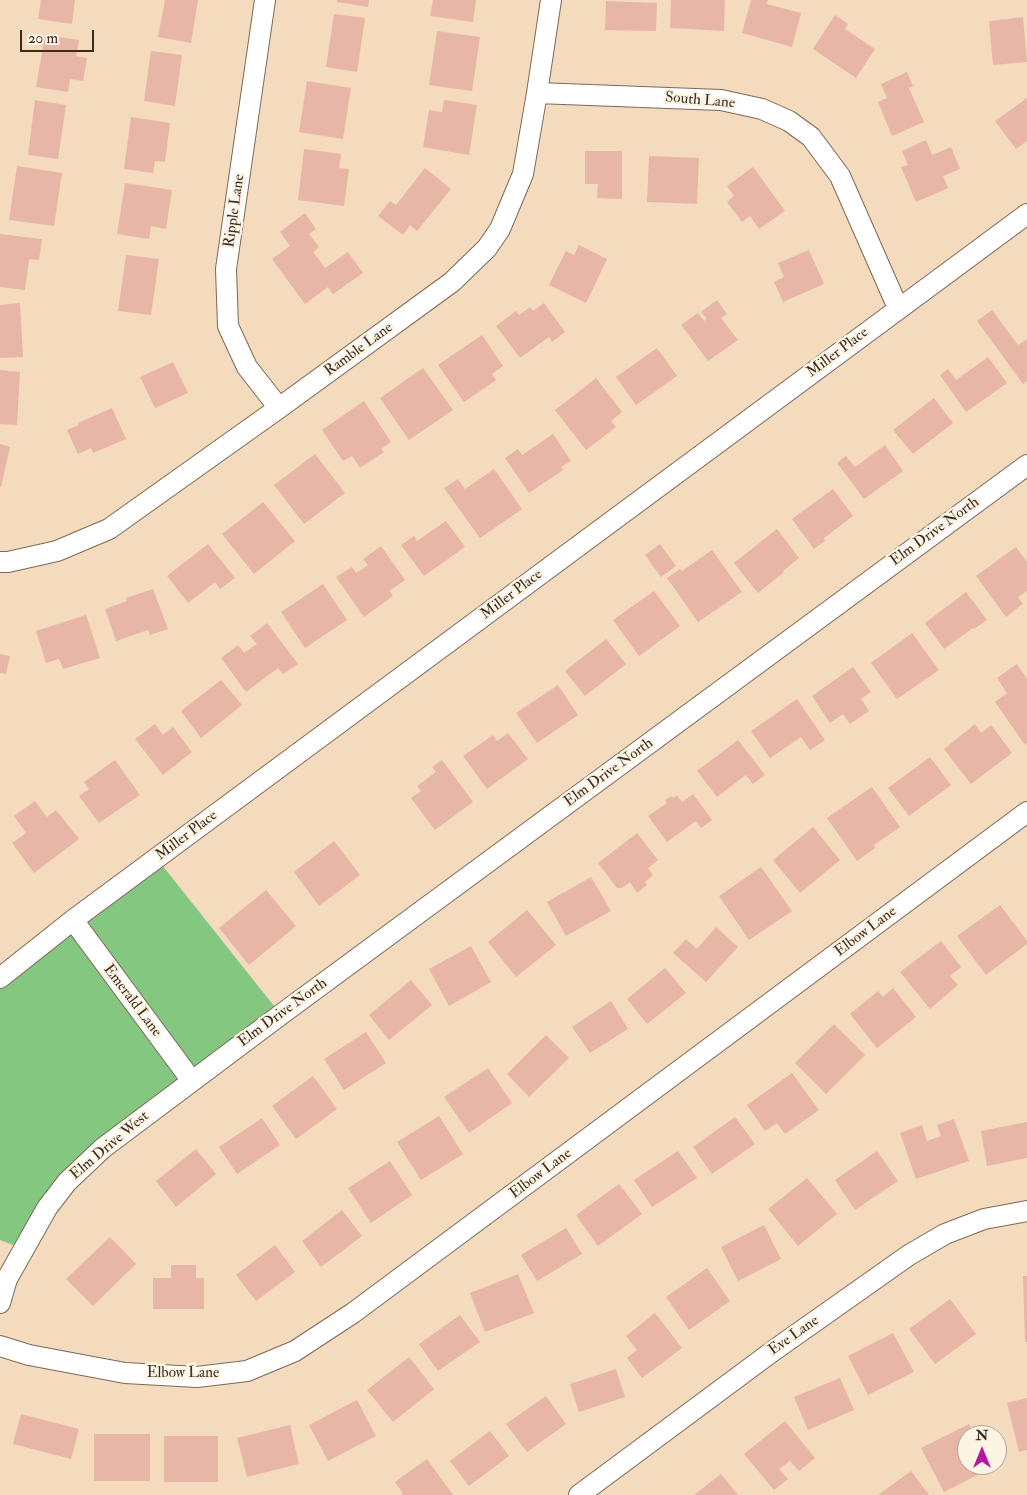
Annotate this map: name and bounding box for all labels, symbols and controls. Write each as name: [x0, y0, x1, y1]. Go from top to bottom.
scale bar: [22, 20, 96, 52]
text: 20 m: [28, 29, 58, 48]
street label: South Lane: [664, 89, 736, 113]
street label: Ripple Lane: [221, 173, 249, 249]
street label: Ramble Lane: [321, 319, 397, 381]
street label: Miller Place: [804, 324, 872, 382]
street label: Elm Drive North: [887, 494, 983, 570]
street label: Miller Place: [478, 566, 546, 624]
street label: Elm Drive North: [561, 735, 657, 811]
street label: Miller Place: [153, 807, 221, 865]
street label: Elbow Lane: [832, 903, 900, 961]
street label: Emerald Lane: [99, 961, 165, 1041]
street label: Elm Drive North: [235, 975, 331, 1051]
street label: Elm Drive West: [67, 1108, 153, 1184]
street label: Elbow Lane: [507, 1145, 575, 1203]
street label: Eve Lane: [765, 1312, 823, 1360]
street label: Elbow Lane: [147, 1365, 219, 1383]
north arrow: [957, 1425, 1007, 1475]
text: N: [976, 1427, 988, 1444]

